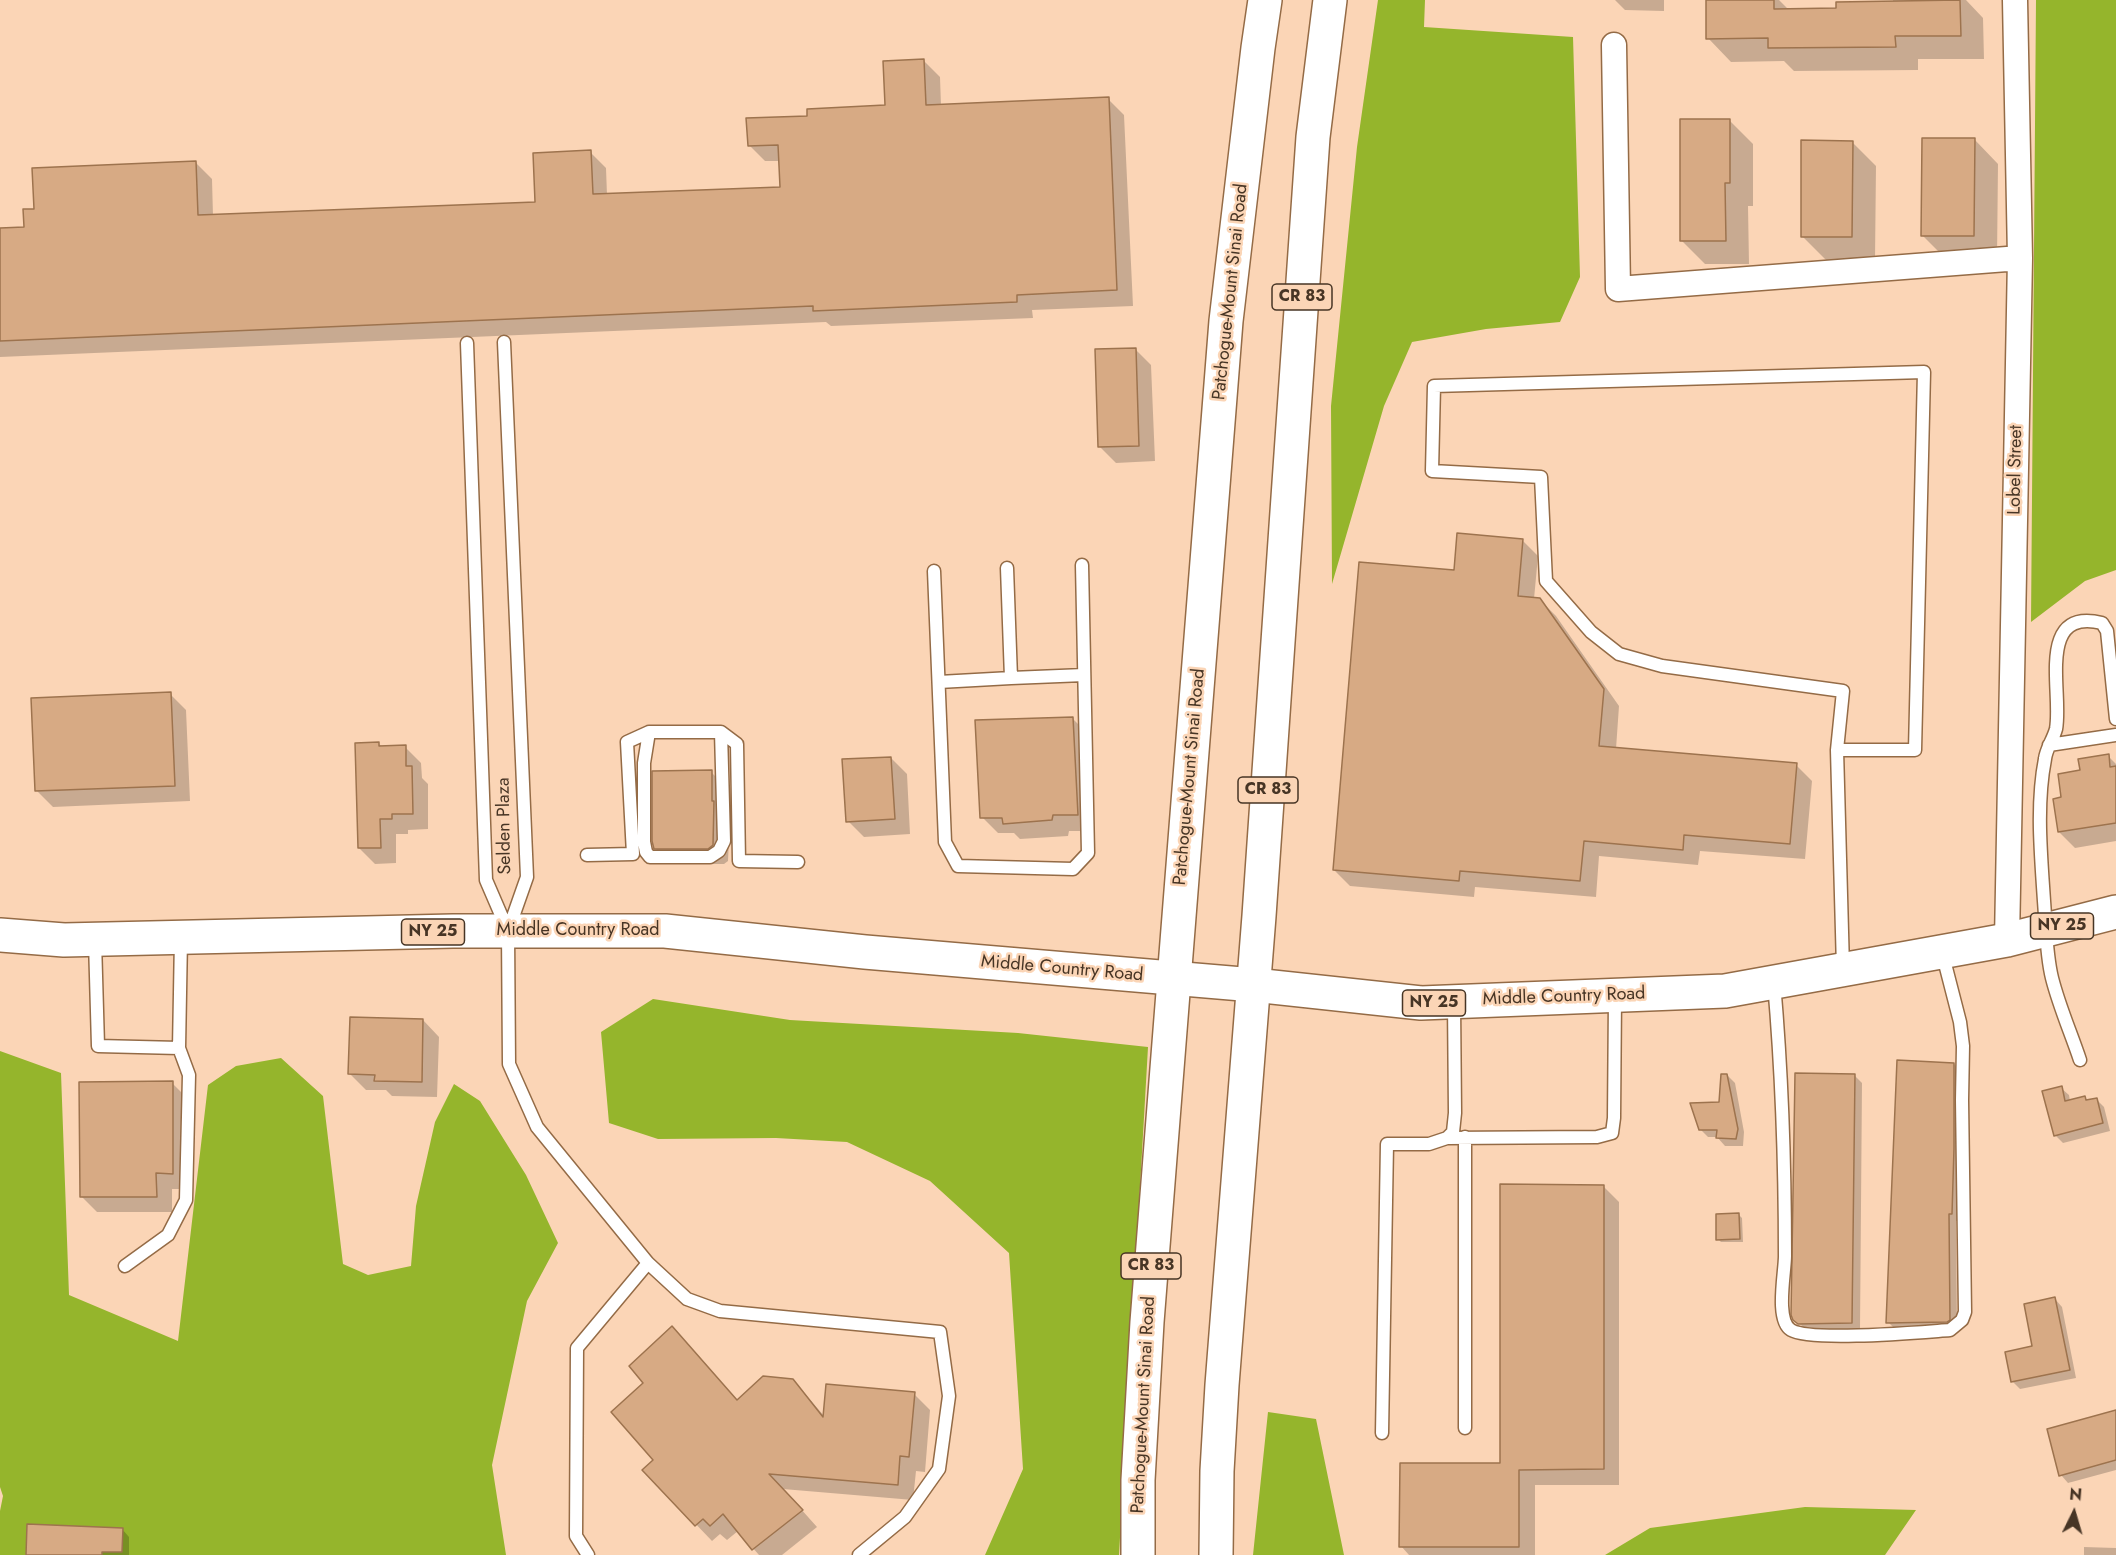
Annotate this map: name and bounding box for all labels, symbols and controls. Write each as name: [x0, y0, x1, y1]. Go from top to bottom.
street label: Patchogue-Mount Sinai Road: [1209, 183, 1253, 401]
road number: CR 83: [1272, 284, 1332, 310]
street label: Lobel Street: [2004, 425, 2028, 515]
street label: Patchogue-Mount Sinai Road: [1170, 668, 1210, 886]
street label: Selden Plaza: [493, 777, 517, 875]
road number: CR 83: [1238, 777, 1298, 803]
road number: NY 25: [2030, 913, 2094, 939]
road number: NY 25: [402, 919, 464, 945]
street label: Middle Country Road: [497, 920, 659, 942]
street label: Middle Country Road: [980, 951, 1144, 987]
street label: Middle Country Road: [1482, 983, 1646, 1011]
road number: NY 25: [1402, 990, 1466, 1016]
road number: CR 83: [1121, 1253, 1181, 1279]
street label: Patchogue-Mount Sinai Road: [1128, 1296, 1160, 1514]
north arrow: [2044, 1483, 2104, 1543]
text: N: [2068, 1483, 2083, 1507]

